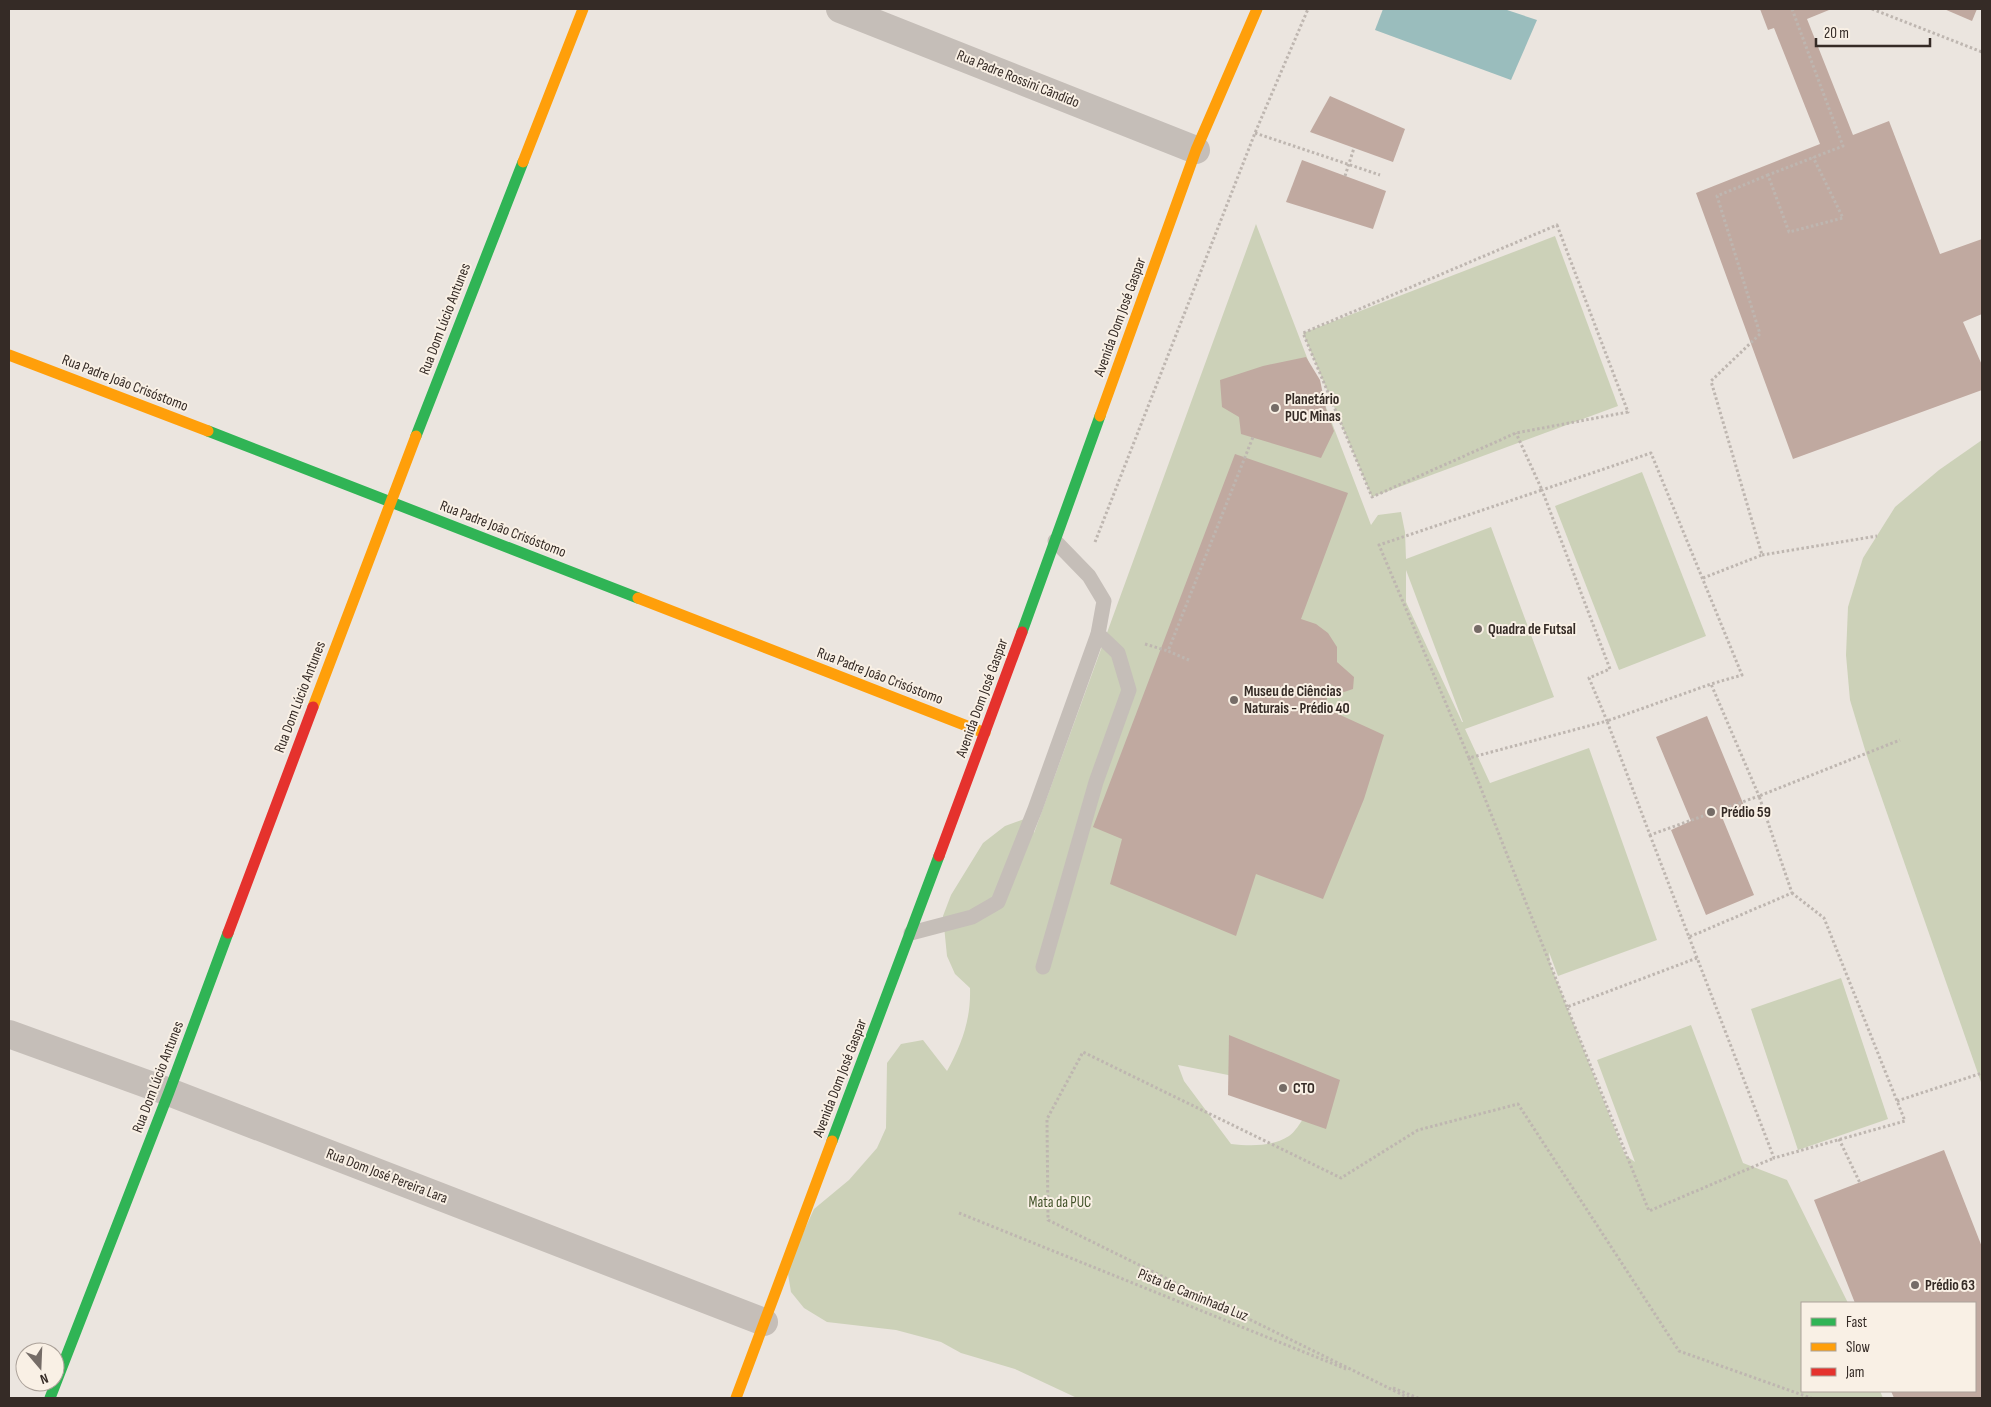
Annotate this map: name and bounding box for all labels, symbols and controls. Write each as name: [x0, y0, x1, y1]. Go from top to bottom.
scale bar: [1816, 15, 1930, 47]
text: 20 m: [1824, 24, 1849, 43]
street label: Rua Padre Rossini Cândido: [954, 46, 1082, 112]
street label: Avenida Dom José Gaspar: [1089, 254, 1151, 380]
street label: Rua Dom Lúcio Antunes: [415, 260, 475, 378]
street label: Rua Padre João Crisóstomo: [59, 350, 191, 416]
place label: Planetário PUC Minas: [1285, 390, 1341, 426]
marker: Planetário PUC Minas: [1269, 402, 1281, 414]
street label: Rua Padre João Crisóstomo: [437, 496, 569, 562]
place label: Quadra de Futsal: [1488, 620, 1576, 639]
marker: Quadra de Futsal: [1472, 623, 1484, 635]
street label: Avenida Dom José Gaspar: [951, 635, 1013, 761]
street label: Rua Dom Lúcio Antunes: [270, 638, 330, 756]
street label: Rua Padre João Crisóstomo: [814, 643, 946, 709]
place label: Museu de Ciências Naturais - Prédio 40: [1244, 682, 1350, 718]
marker: Museu de Ciências Naturais - Prédio 40: [1228, 694, 1240, 706]
place label: Prédio 59: [1721, 803, 1771, 822]
marker: Prédio 59: [1705, 806, 1717, 818]
street label: Avenida Dom José Gaspar: [808, 1016, 872, 1141]
street label: Rua Dom Lúcio Antunes: [128, 1018, 188, 1136]
place label: CTO: [1293, 1079, 1315, 1098]
marker: CTO: [1277, 1082, 1289, 1094]
street label: Rua Dom José Pereira Lara: [324, 1144, 451, 1208]
park label: Mata da PUC: [1029, 1193, 1091, 1212]
street label: Pista de Caminhada Luz: [1135, 1264, 1251, 1326]
place label: Prédio 63: [1925, 1276, 1975, 1295]
marker: Prédio 63: [1909, 1279, 1921, 1291]
legend: [1801, 1302, 1976, 1392]
text: Fast: [1846, 1313, 1868, 1332]
text: Slow: [1846, 1338, 1870, 1357]
north arrow: [15, 1342, 65, 1392]
text: Jam: [1845, 1363, 1864, 1382]
text: N: [38, 1370, 50, 1388]

